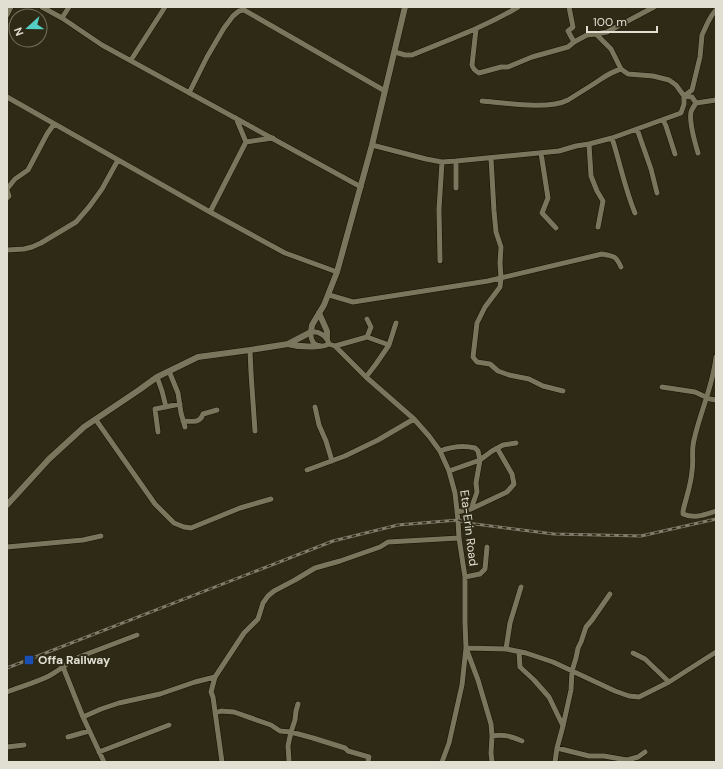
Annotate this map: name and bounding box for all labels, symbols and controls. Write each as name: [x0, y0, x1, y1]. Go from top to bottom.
north arrow: [8, 8, 48, 48]
scale bar: [587, 8, 657, 34]
text: 100 m: [593, 14, 627, 30]
text: N: [11, 25, 27, 38]
street label: Eta-Erin Road: [456, 489, 482, 567]
place label: Offa Railway: [38, 652, 111, 668]
marker: Offa Railway: [23, 654, 35, 666]

